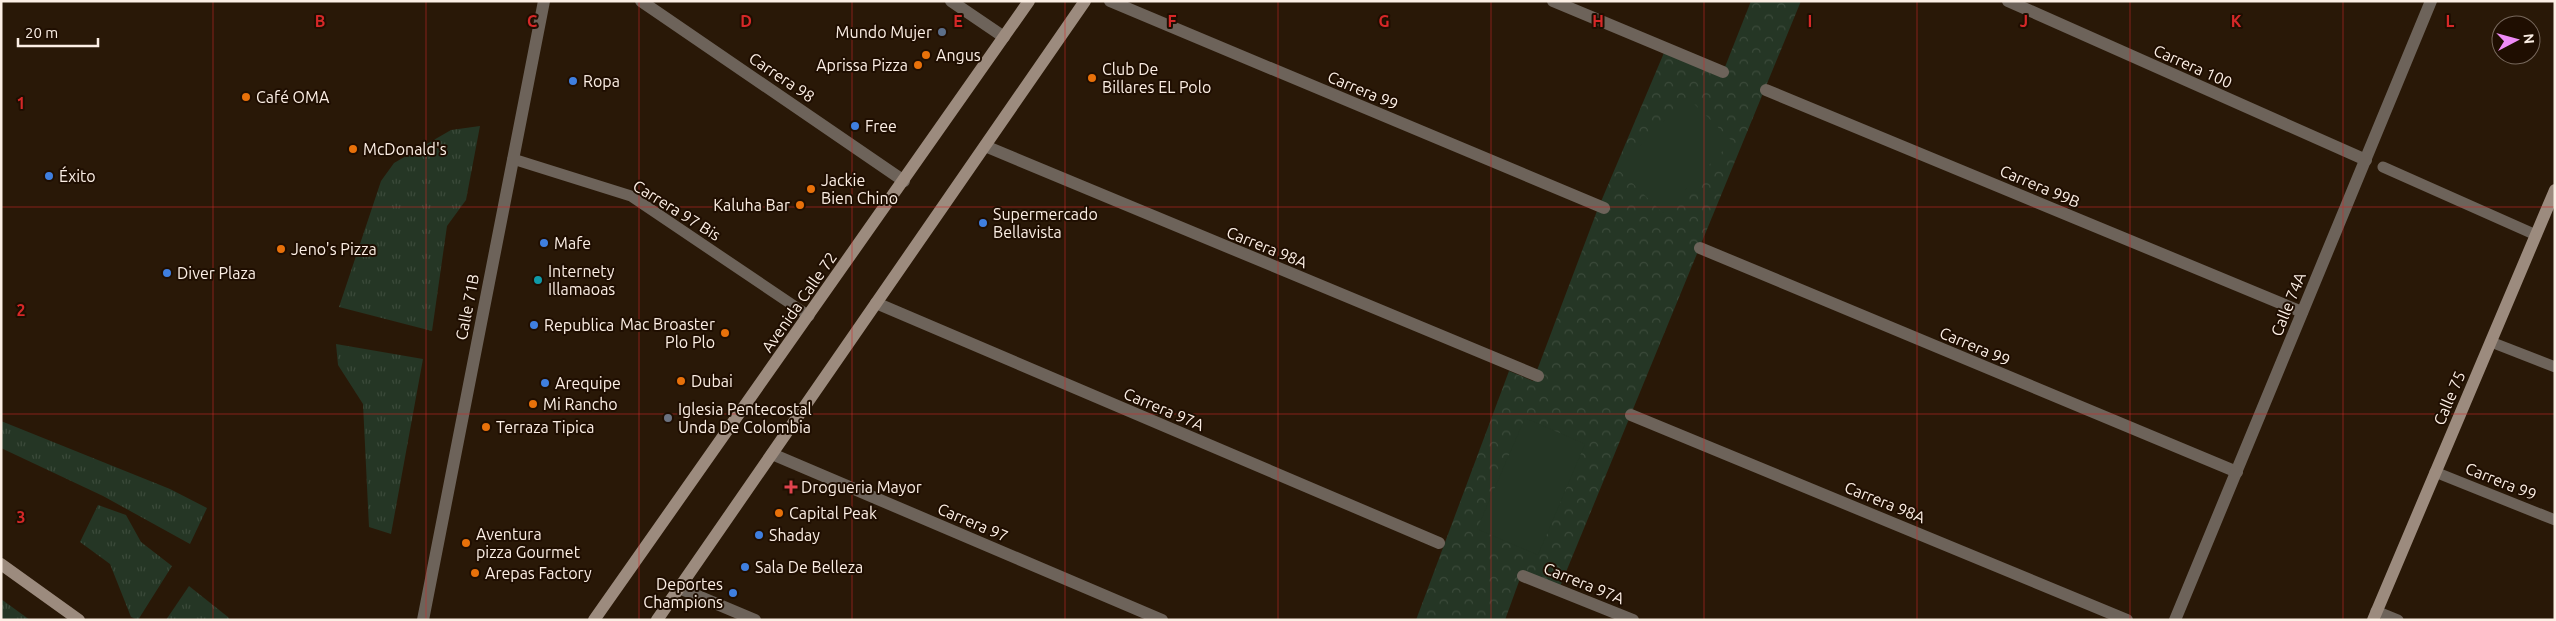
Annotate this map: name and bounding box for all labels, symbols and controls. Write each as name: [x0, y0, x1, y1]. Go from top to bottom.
text: B: [315, 12, 325, 30]
text: C: [527, 12, 537, 30]
text: D: [740, 12, 752, 30]
text: E: [953, 12, 963, 30]
text: F: [1168, 12, 1177, 30]
text: G: [1378, 12, 1390, 30]
text: H: [1592, 12, 1604, 30]
text: I: [1808, 12, 1812, 30]
text: J: [2020, 12, 2028, 30]
text: K: [2231, 12, 2242, 30]
text: L: [2446, 12, 2455, 30]
scale bar: [18, 15, 98, 47]
north arrow: [2491, 15, 2541, 65]
place label: Mundo Mujer: [836, 23, 932, 41]
text: 20 m: [25, 24, 58, 41]
marker: Mundo Mujer: [936, 26, 948, 38]
text: N: [2520, 33, 2537, 45]
street label: Carrera 100: [2151, 41, 2235, 91]
place label: Angus: [936, 46, 981, 64]
street label: Carrera 98: [746, 49, 818, 105]
marker: Angus: [920, 49, 932, 61]
place label: Aprissa Pizza: [816, 56, 908, 74]
marker: Aprissa Pizza: [912, 59, 924, 71]
place label: Club De Billares EL Polo: [1102, 60, 1211, 96]
street label: Carrera 99: [1325, 67, 1401, 113]
place label: Ropa: [583, 72, 620, 90]
marker: Club De Billares EL Polo: [1086, 72, 1098, 84]
marker: Ropa: [567, 75, 579, 87]
place label: Café OMA: [256, 88, 330, 106]
marker: Café OMA: [240, 91, 252, 103]
text: 1: [16, 94, 26, 112]
place label: Free: [865, 117, 897, 135]
marker: Free: [849, 120, 861, 132]
place label: McDonald's: [363, 140, 447, 158]
marker: McDonald's: [347, 143, 359, 155]
street label: Carrera 99B: [1997, 161, 2083, 211]
place label: Éxito: [59, 165, 96, 185]
marker: Éxito: [43, 170, 55, 182]
place label: Jackie Bien Chino: [821, 171, 898, 207]
street label: Carrera 97 Bis: [630, 176, 724, 244]
marker: Jackie Bien Chino: [805, 183, 817, 195]
place label: Kaluha Bar: [713, 196, 790, 214]
marker: Kaluha Bar: [794, 199, 806, 211]
place label: Supermercado Bellavista: [993, 205, 1098, 241]
marker: Supermercado Bellavista: [977, 217, 989, 229]
street label: Carrera 98A: [1224, 223, 1311, 272]
place label: Mafe: [554, 234, 591, 252]
marker: Mafe: [538, 237, 550, 249]
place label: Jeno's Pizza: [291, 240, 377, 258]
marker: Jeno's Pizza: [275, 243, 287, 255]
street label: Avenida Calle 72: [758, 248, 840, 356]
place label: Internety Illamaoas: [548, 262, 615, 298]
place label: Diver Plaza: [177, 264, 256, 282]
marker: Diver Plaza: [161, 267, 173, 279]
street label: Calle 74A: [2267, 269, 2309, 339]
street label: Calle 71B: [452, 272, 482, 342]
marker: Internety Illamaoas: [532, 274, 544, 286]
text: 2: [16, 301, 26, 319]
place label: Mac Broaster Plo Plo: [620, 315, 715, 351]
place label: Republica: [544, 316, 614, 334]
marker: Republica: [528, 319, 540, 331]
street label: Carrera 99: [1937, 323, 2013, 369]
marker: Mac Broaster Plo Plo: [719, 327, 731, 339]
street label: Calle 75: [2430, 368, 2468, 428]
place label: Dubai: [691, 372, 733, 390]
place label: Arequipe: [555, 374, 621, 392]
marker: Dubai: [675, 375, 687, 387]
marker: Arequipe: [539, 377, 551, 389]
street label: Carrera 97A: [1121, 384, 1207, 434]
place label: Mi Rancho: [543, 395, 618, 413]
marker: Mi Rancho: [527, 398, 539, 410]
place label: Iglesia Pentecostal Unda De Colombia: [678, 400, 812, 436]
marker: Iglesia Pentecostal Unda De Colombia: [662, 412, 674, 424]
place label: Terraza Tipica: [496, 418, 595, 436]
marker: Terraza Tipica: [480, 421, 492, 433]
street label: Carrera 99: [2463, 459, 2539, 503]
place label: Drogueria Mayor: [801, 478, 922, 496]
street label: Carrera 98A: [1842, 478, 1929, 527]
marker: Drogueria Mayor: [785, 481, 797, 493]
street label: Carrera 97: [935, 499, 1011, 545]
place label: Capital Peak: [789, 504, 877, 522]
marker: Capital Peak: [773, 507, 785, 519]
text: 3: [16, 508, 26, 526]
place label: Aventura pizza Gourmet: [476, 525, 581, 561]
place label: Shaday: [769, 526, 820, 544]
marker: Shaday: [753, 529, 765, 541]
marker: Aventura pizza Gourmet: [460, 537, 472, 549]
place label: Sala De Belleza: [755, 558, 863, 576]
street label: Carrera 97A: [1541, 559, 1628, 608]
marker: Sala De Belleza: [739, 561, 751, 573]
place label: Arepas Factory: [485, 564, 592, 582]
marker: Arepas Factory: [469, 567, 481, 579]
place label: Deportes Champions: [643, 575, 723, 611]
marker: Deportes Champions: [727, 587, 739, 599]

